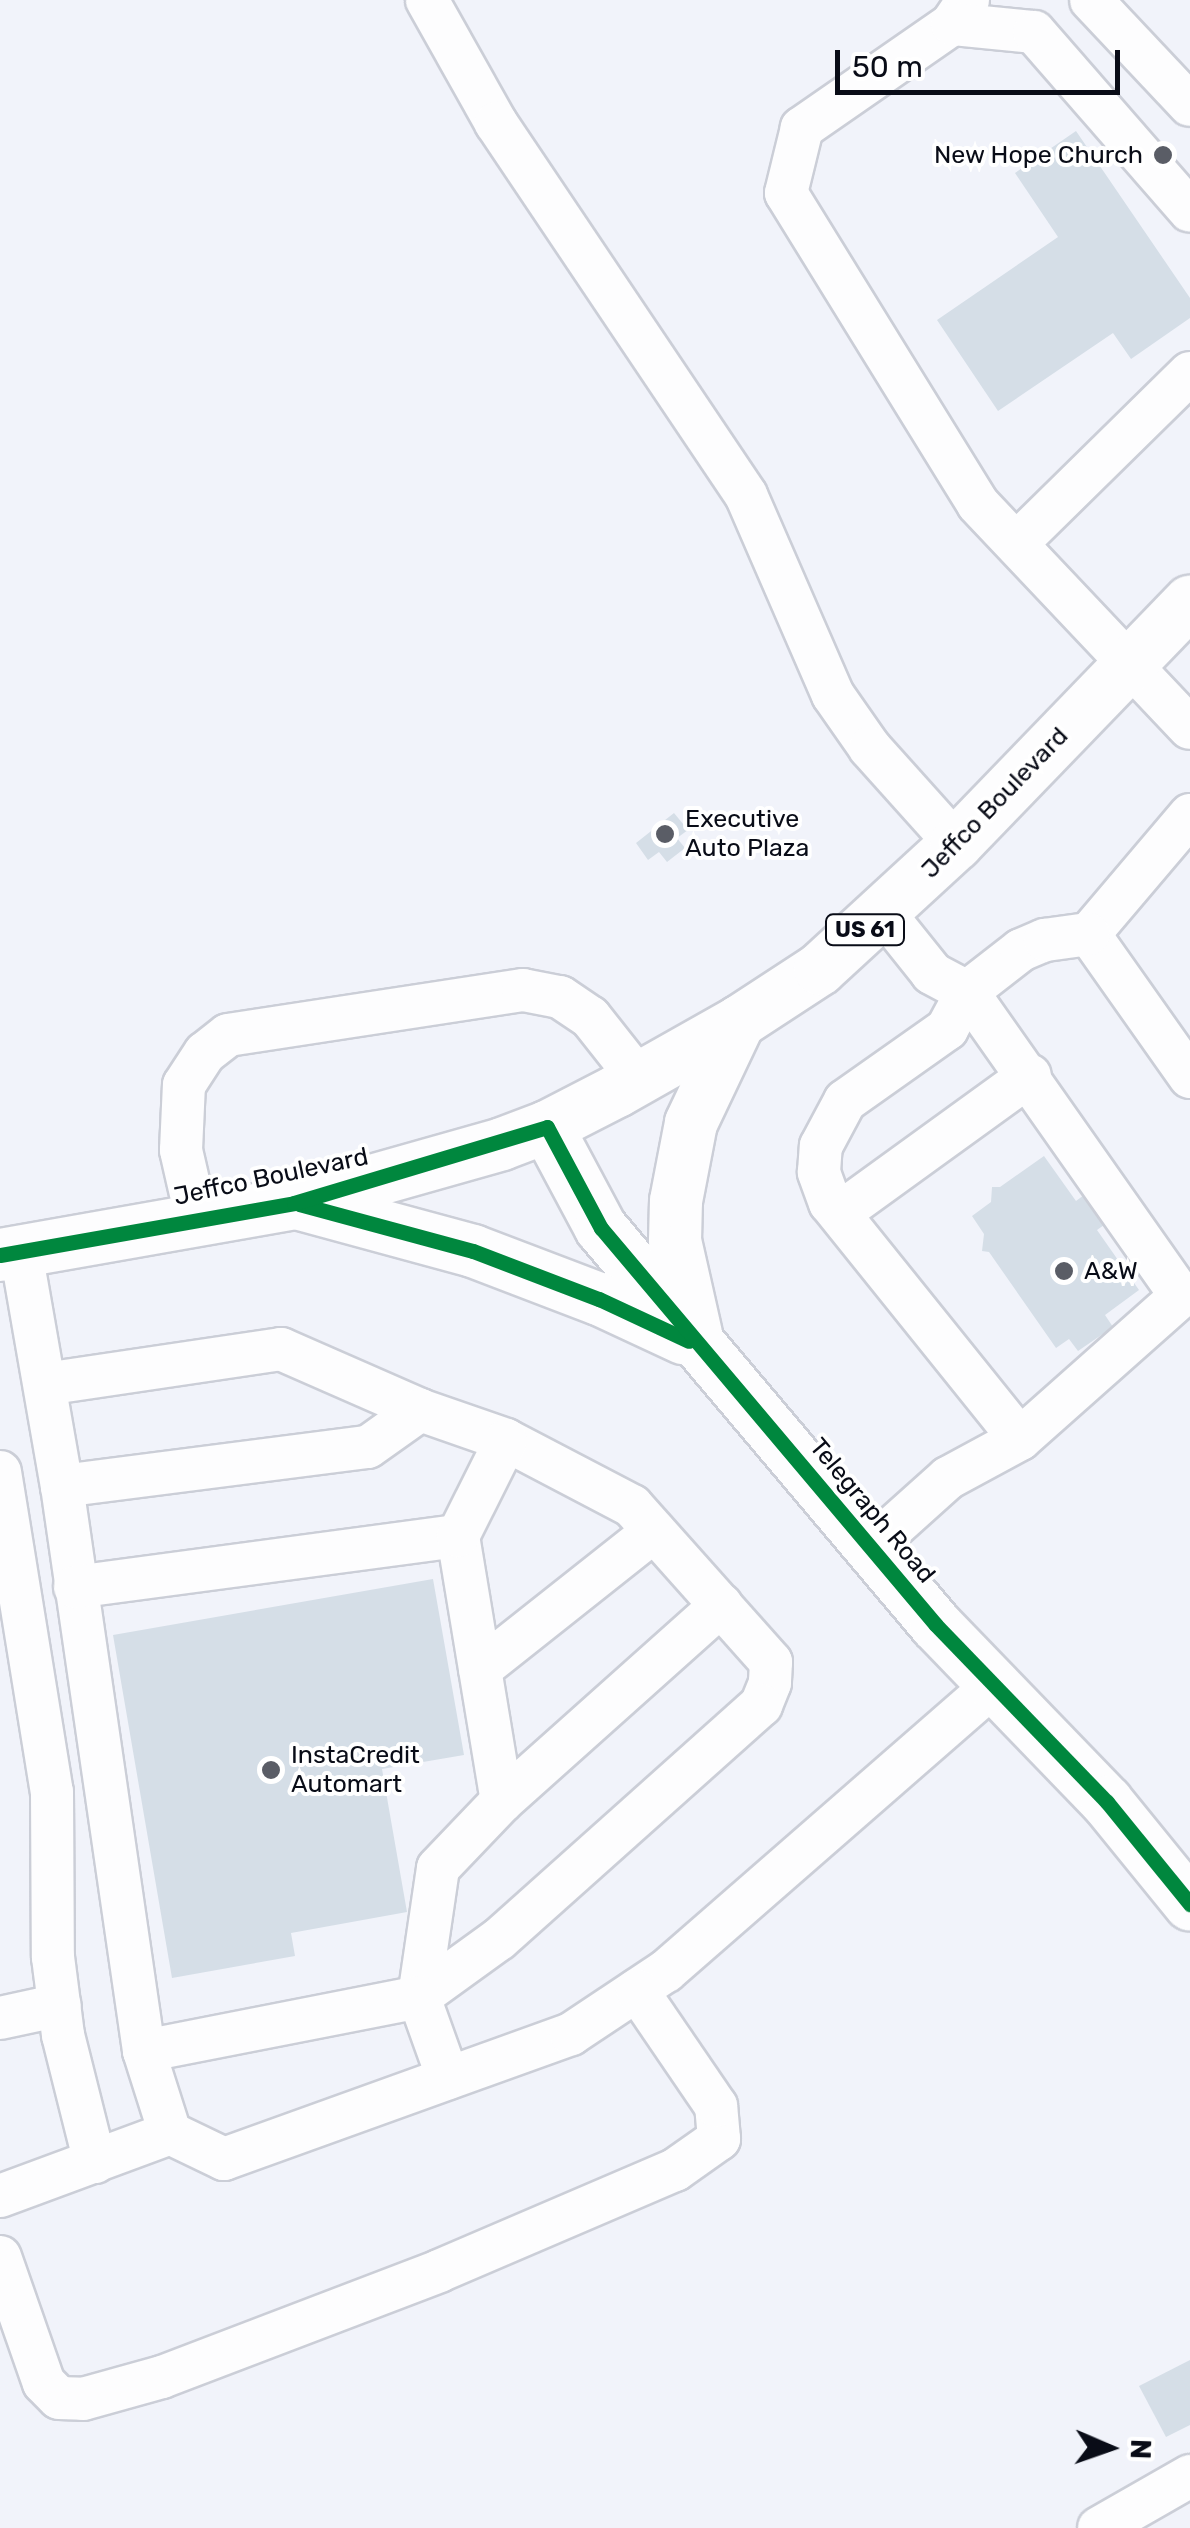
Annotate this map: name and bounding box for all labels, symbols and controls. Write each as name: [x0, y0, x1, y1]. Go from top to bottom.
scale bar: [840, 30, 1125, 92]
text: 50 m: [852, 49, 923, 85]
place label: New Hope Church: [933, 140, 1143, 170]
marker: New Hope Church: [1152, 144, 1174, 166]
street label: Jeffco Boulevard: [915, 721, 1075, 885]
place label: Executive Auto Plaza: [685, 805, 809, 864]
marker: Executive Auto Plaza: [654, 823, 676, 845]
road number: US 61: [822, 913, 908, 947]
street label: Jeffco Boulevard: [171, 1142, 371, 1212]
place label: A&W: [1084, 1256, 1138, 1286]
marker: A&W: [1053, 1260, 1075, 1282]
street label: Telegraph Road: [803, 1433, 941, 1589]
place label: InstaCredit Automart: [291, 1741, 420, 1800]
marker: InstaCredit Automart: [260, 1759, 282, 1781]
north arrow: [1060, 2398, 1160, 2498]
text: N: [1124, 2438, 1157, 2460]

